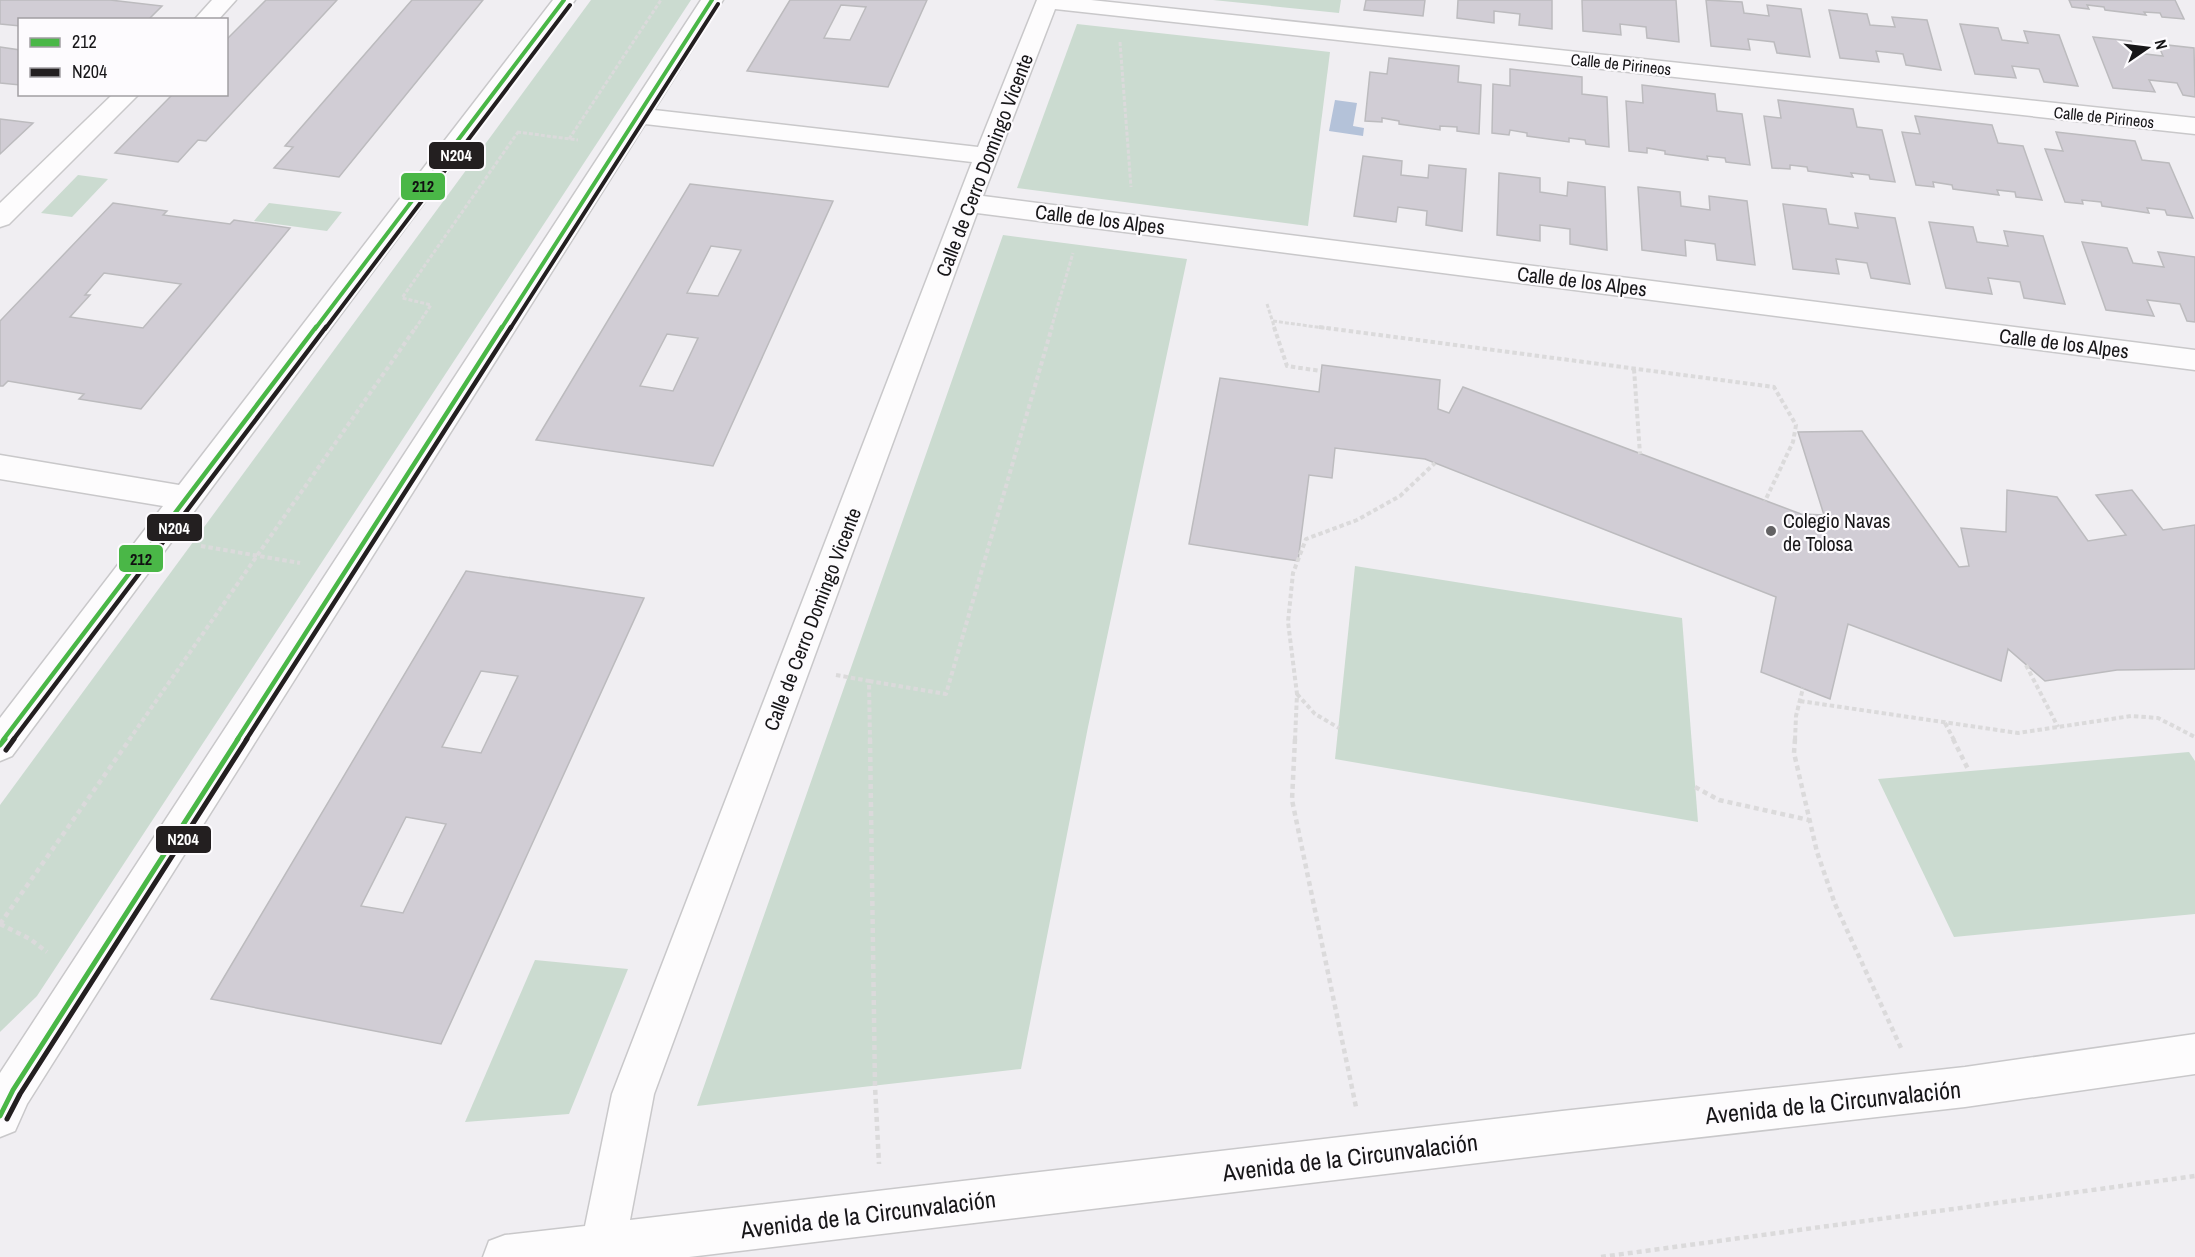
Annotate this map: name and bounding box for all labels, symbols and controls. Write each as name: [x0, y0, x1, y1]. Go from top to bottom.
legend: [18, 18, 228, 96]
north arrow: [2117, 18, 2177, 78]
text: 212: [72, 29, 97, 54]
text: N: [2150, 37, 2173, 52]
street label: Calle de Pirineos: [1570, 48, 1672, 80]
street label: Calle de Cerro Domingo Vicente: [929, 50, 1039, 280]
text: N204: [72, 59, 107, 84]
street label: Calle de Pirineos: [2053, 101, 2155, 133]
line badge: N204: [428, 141, 485, 170]
text: N204: [440, 144, 472, 166]
line badge: 212: [400, 172, 446, 201]
text: 212: [412, 175, 434, 197]
street label: Calle de los Alpes: [1034, 198, 1166, 240]
street label: Calle de los Alpes: [1516, 260, 1648, 302]
street label: Calle de los Alpes: [1998, 322, 2130, 364]
street label: Calle de Cerro Domingo Vicente: [757, 504, 867, 734]
place label: Colegio Navas de Tolosa: [1783, 507, 1891, 557]
line badge: N204: [146, 513, 203, 542]
text: N204: [158, 517, 190, 539]
marker: Colegio Navas de Tolosa: [1764, 524, 1778, 538]
line badge: 212: [118, 544, 164, 573]
text: 212: [130, 548, 152, 570]
line badge: N204: [155, 825, 212, 854]
text: N204: [167, 828, 199, 850]
street label: Avenida de la Circunvalación: [1703, 1073, 1962, 1131]
street label: Avenida de la Circunvalación: [1220, 1125, 1479, 1189]
street label: Avenida de la Circunvalación: [738, 1182, 997, 1246]

